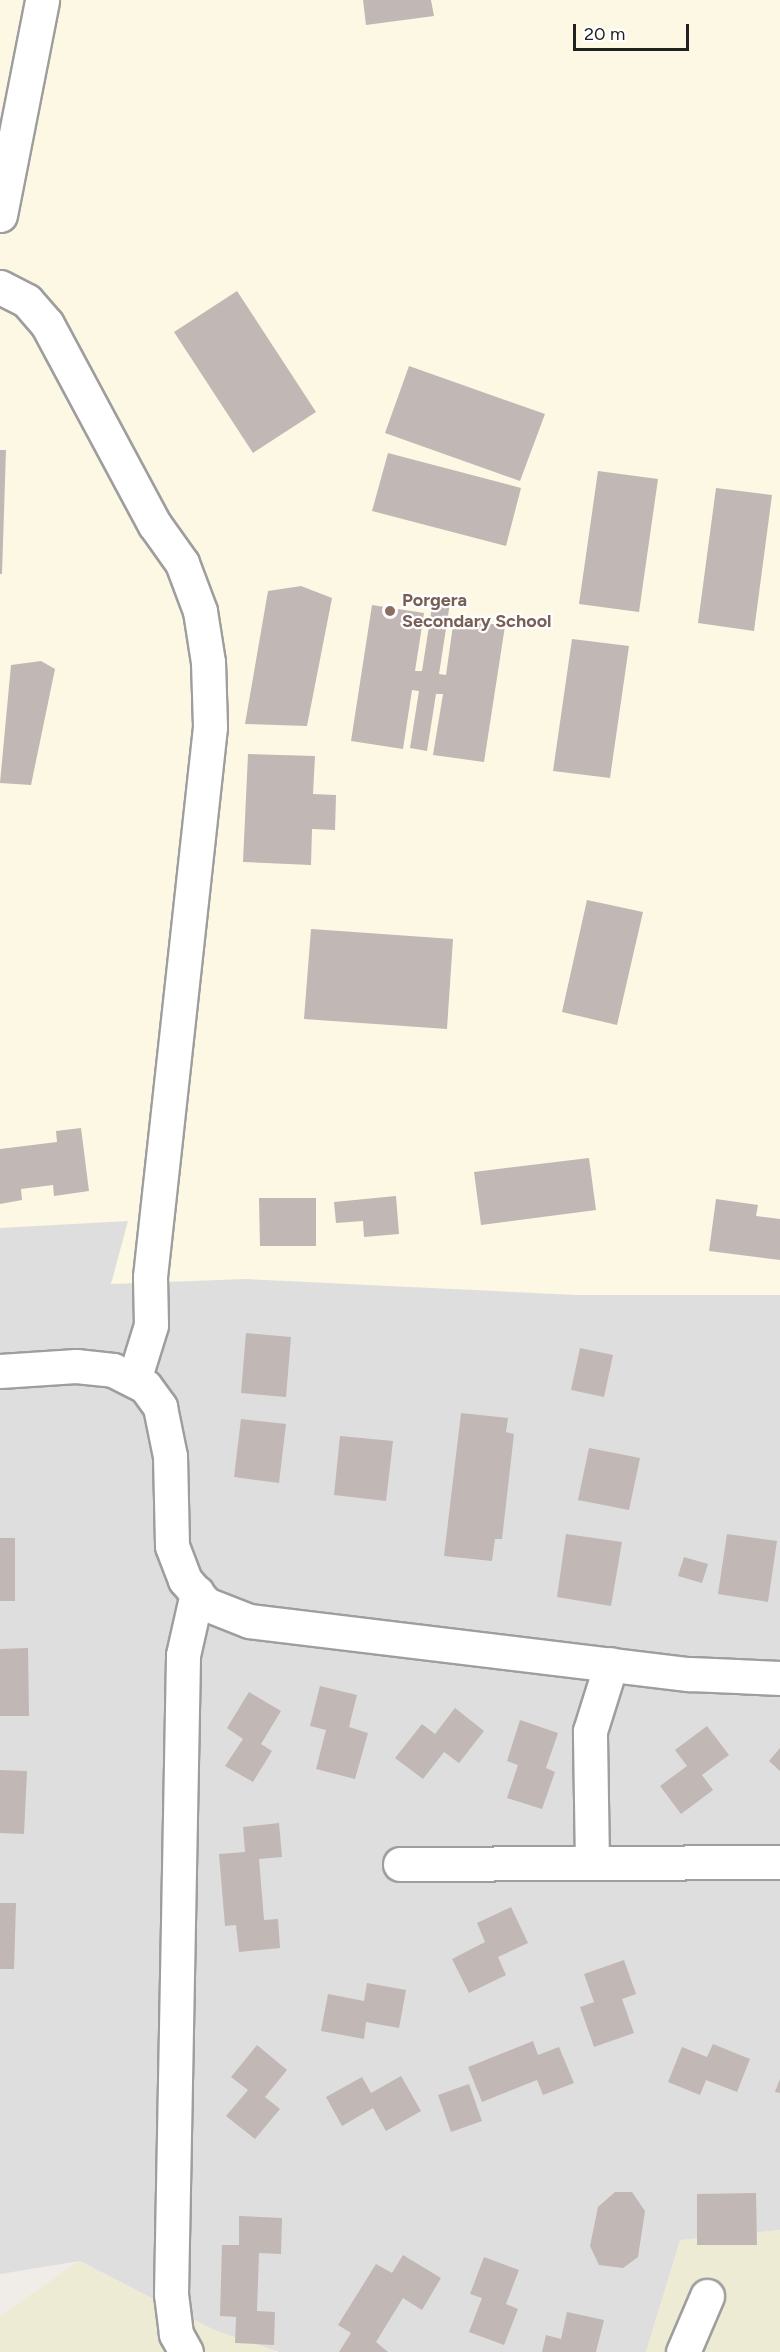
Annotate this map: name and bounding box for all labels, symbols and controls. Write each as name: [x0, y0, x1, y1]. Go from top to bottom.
scale bar: [576, 12, 692, 50]
text: 20 m: [584, 23, 625, 45]
place label: Porgera Secondary School: [402, 590, 552, 632]
marker: Porgera Secondary School: [383, 604, 397, 618]

